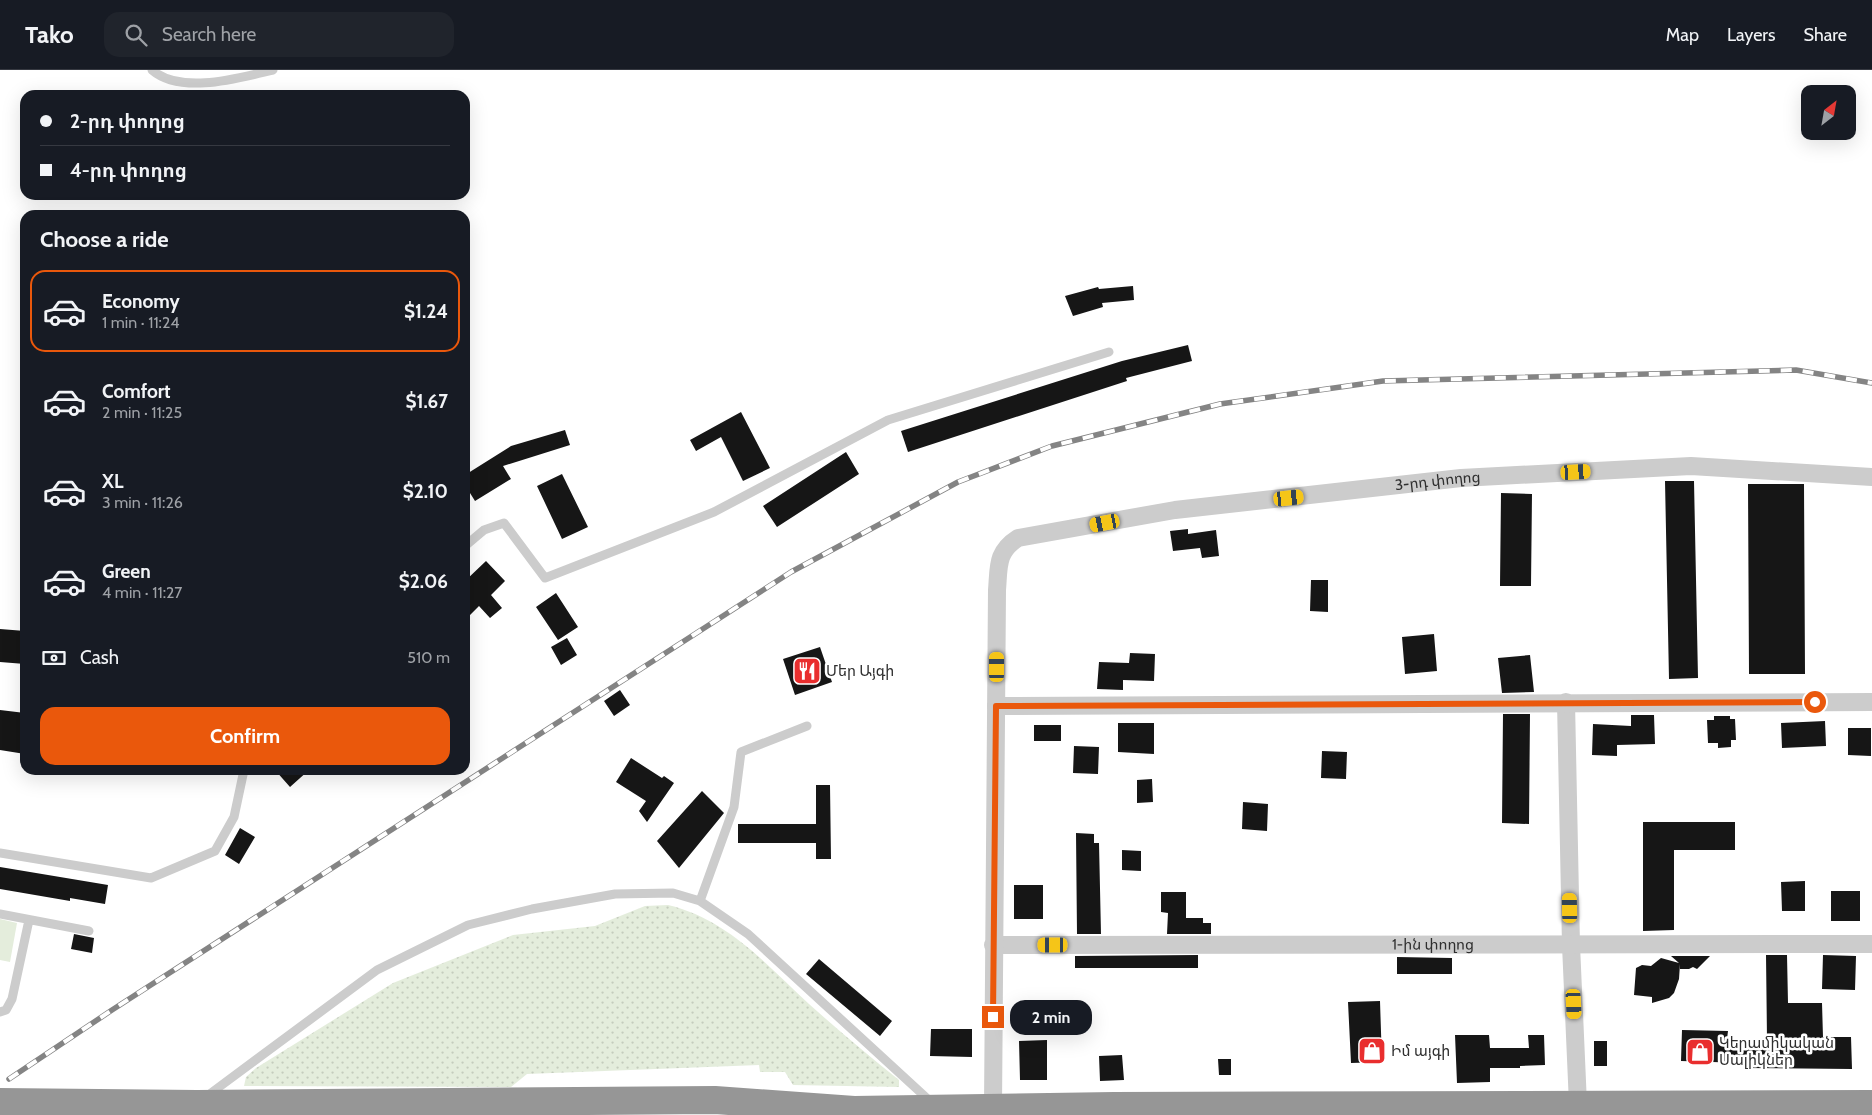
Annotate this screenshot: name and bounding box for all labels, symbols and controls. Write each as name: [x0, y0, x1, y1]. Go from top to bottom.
search box: [104, 12, 454, 57]
text: Tako: [25, 20, 74, 49]
icon: search: [122, 21, 150, 49]
text: Search here: [162, 23, 256, 46]
text: Map: [1666, 24, 1699, 46]
text: Layers: [1727, 24, 1776, 46]
text: Share: [1804, 24, 1847, 46]
north arrow: [1801, 85, 1856, 140]
map controls: [1801, 85, 1856, 140]
text: 2-րդ փողոց: [70, 110, 185, 133]
text: 4-րդ փողոց: [70, 159, 187, 182]
text: Choose a ride: [40, 226, 169, 253]
icon: car: [42, 289, 87, 334]
text: Economy: [102, 290, 180, 313]
text: $1.24: [404, 300, 448, 323]
text: 1 min · 11:24: [102, 313, 180, 332]
icon: car: [42, 379, 87, 424]
text: Comfort: [102, 380, 171, 403]
text: $1.67: [405, 390, 448, 413]
text: 2 min · 11:25: [102, 403, 182, 422]
car: [1560, 464, 1591, 480]
street label: 3-րդ փողոց: [1394, 468, 1481, 494]
icon: car: [42, 469, 87, 514]
text: XL: [102, 470, 123, 493]
text: $2.10: [403, 480, 448, 503]
car: [1273, 489, 1304, 507]
text: 3 min · 11:26: [102, 493, 183, 512]
car: [1088, 513, 1121, 533]
icon: car: [42, 559, 87, 604]
text: Green: [102, 560, 151, 583]
text: $2.06: [399, 570, 448, 593]
text: 4 min · 11:27: [102, 583, 182, 602]
icon: cash: [40, 644, 68, 672]
text: Cash: [80, 646, 119, 669]
text: 510 m: [407, 648, 450, 667]
car: [989, 652, 1004, 682]
restaurant icon: Մեր Այգի: [792, 656, 822, 686]
place label: Մեր Այգի: [826, 662, 894, 680]
route start: [1804, 691, 1826, 713]
button: Confirm: [40, 707, 450, 765]
car: [1562, 893, 1577, 923]
street label: 1-ին փողոց: [1392, 935, 1474, 954]
car: [1038, 938, 1068, 953]
car: [1565, 989, 1582, 1019]
callout: 2 min: [1010, 1000, 1093, 1034]
route end: [982, 1006, 1004, 1028]
text: 2 min: [1032, 1008, 1070, 1027]
place label: Կերամիկական Սալիկներ: [1719, 1034, 1834, 1069]
shop icon: Իմ այգի: [1357, 1036, 1387, 1066]
shop icon: Կերամիկական Սալիկներ: [1685, 1037, 1715, 1067]
place label: Իմ այգի: [1391, 1042, 1450, 1060]

